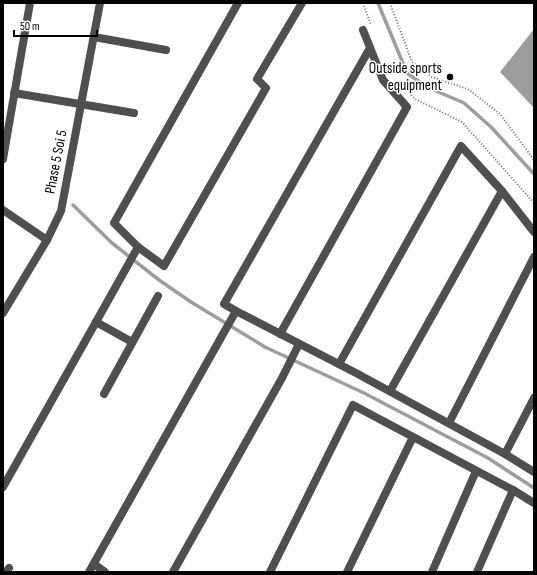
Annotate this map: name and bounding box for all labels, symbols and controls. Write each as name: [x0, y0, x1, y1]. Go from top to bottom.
scale bar: [14, 12, 97, 38]
text: 50 m: [20, 19, 40, 34]
place label: Outside sports equipment: [369, 59, 442, 95]
marker: Outside sports equipment: [445, 72, 455, 82]
street label: Phase 5 Soi 5: [41, 128, 71, 196]

